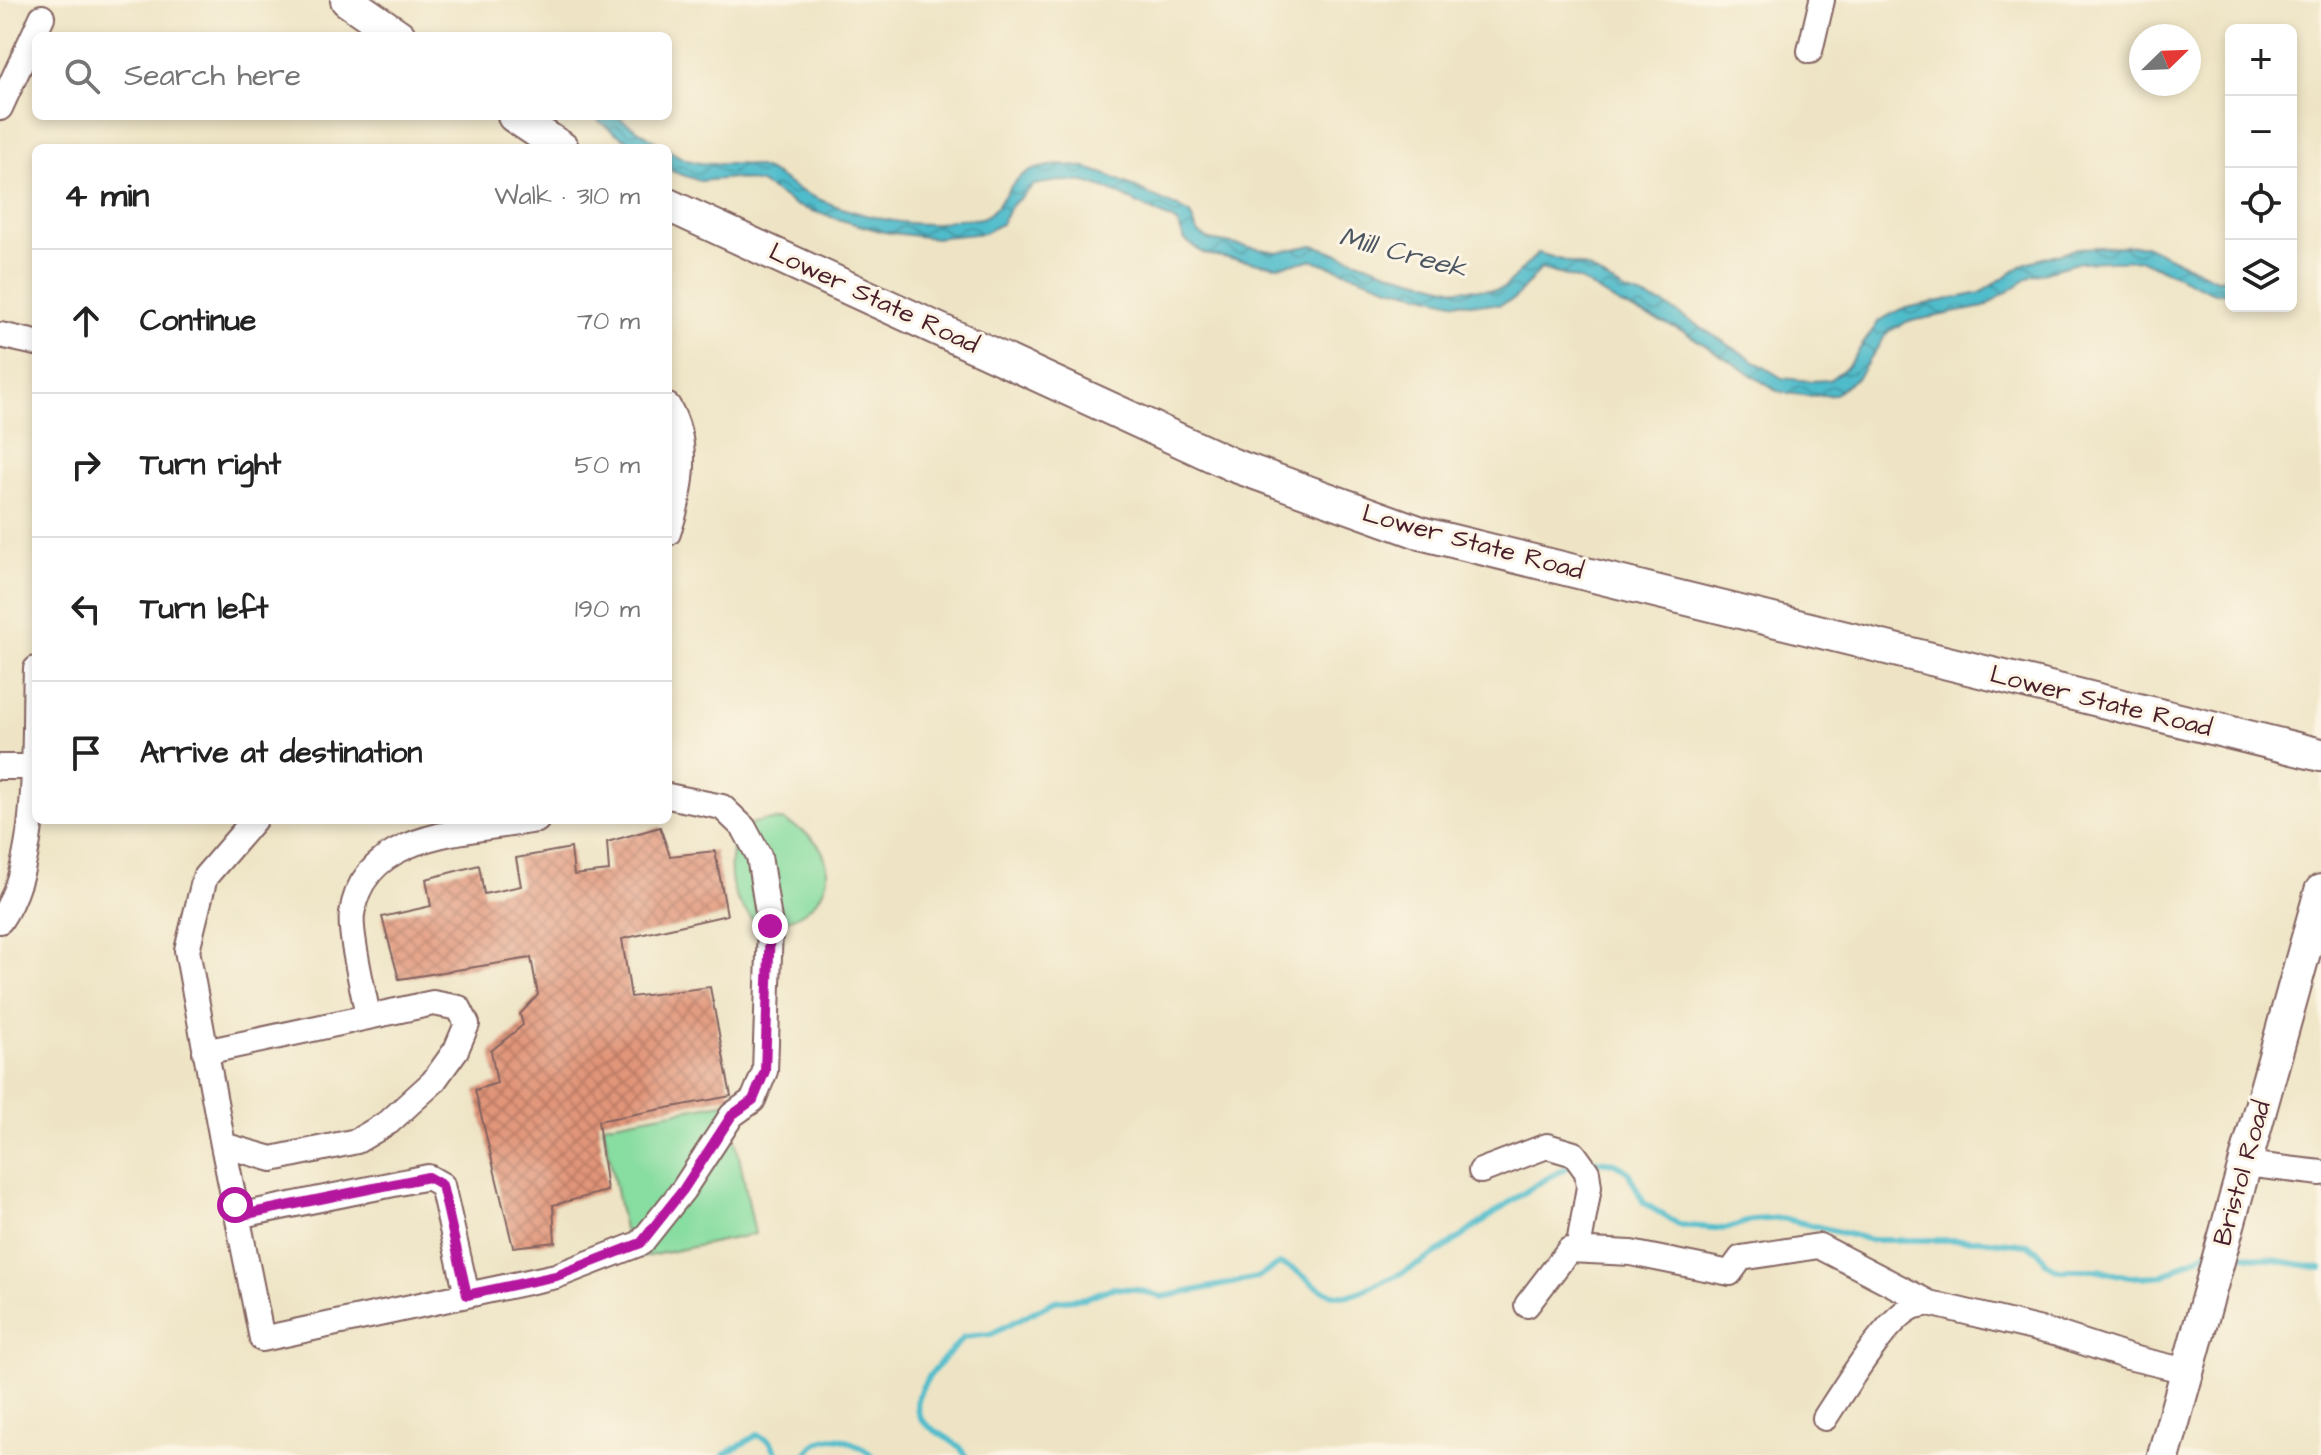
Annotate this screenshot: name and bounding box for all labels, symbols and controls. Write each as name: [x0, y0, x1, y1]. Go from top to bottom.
north arrow: [2129, 24, 2201, 96]
map controls: [2225, 24, 2297, 312]
button: +: [2225, 24, 2297, 96]
search box: [32, 32, 672, 120]
icon: search: [60, 54, 104, 98]
text: Search here: [124, 55, 301, 97]
button: −: [2225, 96, 2297, 168]
button: locate: [2225, 168, 2297, 240]
text: 4 min: [64, 172, 149, 220]
text: Walk · 310 m: [494, 178, 640, 214]
water label: Mill Creek: [1335, 217, 1472, 289]
street label: Lower State Road: [763, 234, 985, 362]
button: layers: [2225, 240, 2297, 312]
icon: ahead: [64, 299, 108, 343]
text: Continue: [140, 300, 256, 342]
text: 70 m: [577, 303, 640, 339]
icon: right: [64, 443, 108, 487]
text: Turn right: [140, 444, 281, 486]
text: 50 m: [575, 447, 640, 483]
street label: Lower State Road: [1358, 495, 1588, 589]
icon: left: [64, 587, 108, 631]
text: Turn left: [140, 588, 268, 630]
text: 190 m: [575, 591, 640, 627]
street label: Lower State Road: [1986, 656, 2216, 746]
icon: arrive: [64, 731, 108, 775]
text: Arrive at destination: [140, 732, 422, 774]
route end: [752, 908, 788, 944]
street label: Bristol Road: [2204, 1096, 2280, 1250]
route start: [217, 1187, 253, 1223]

